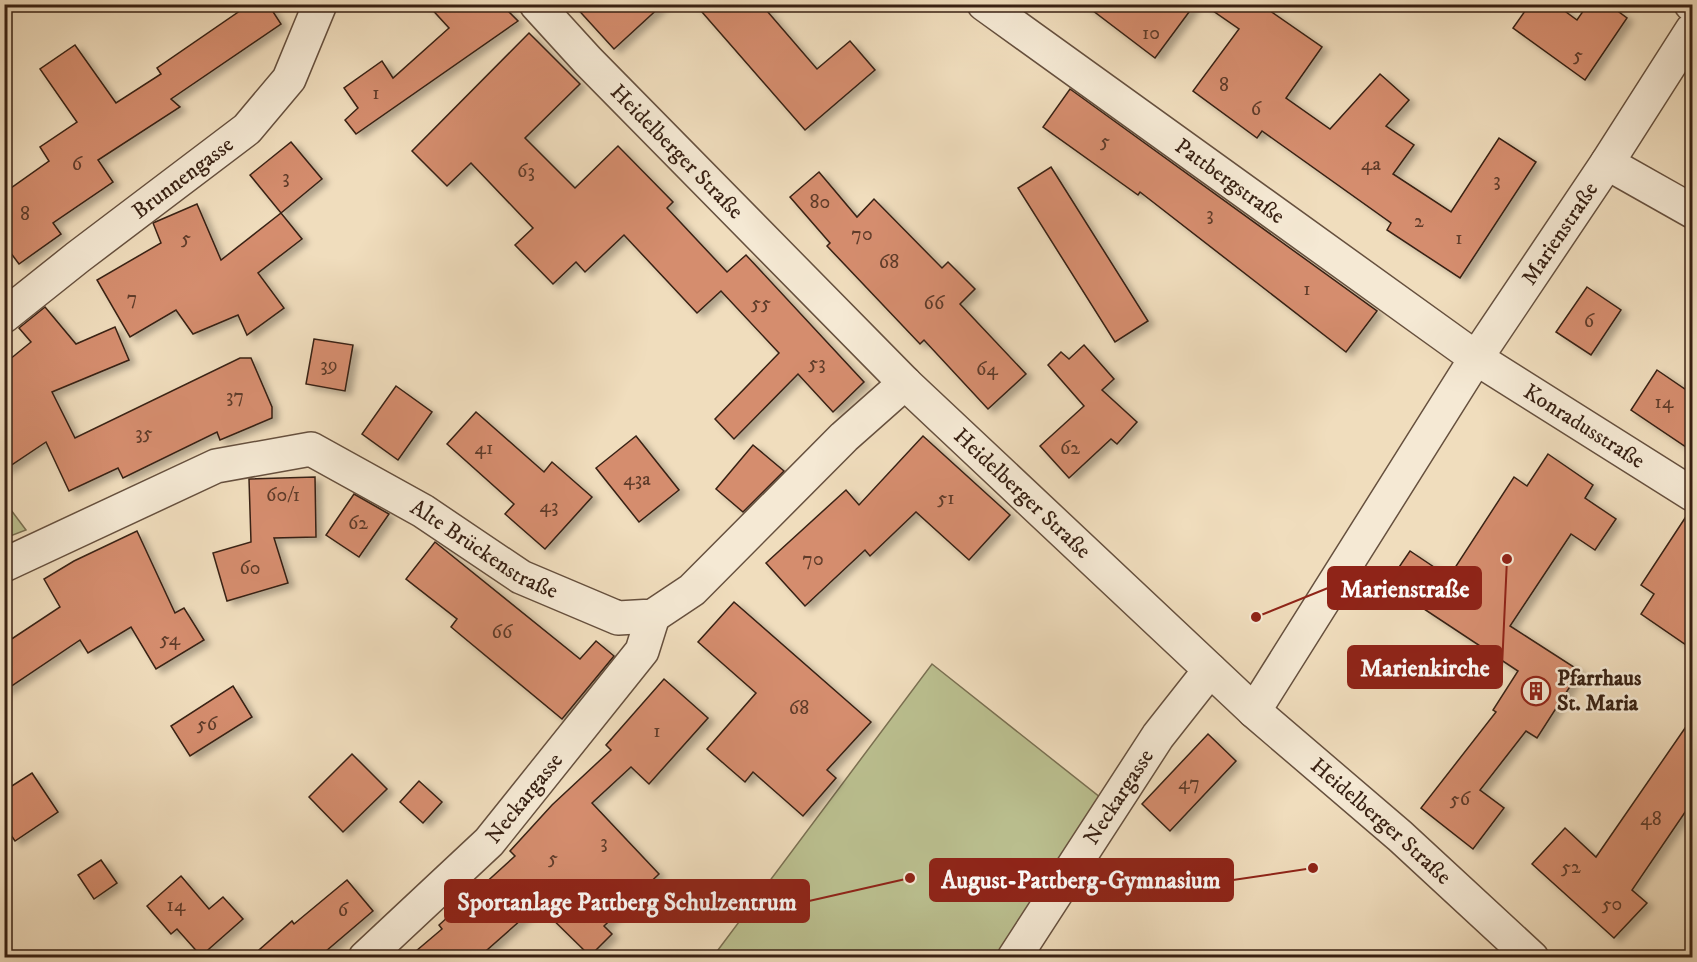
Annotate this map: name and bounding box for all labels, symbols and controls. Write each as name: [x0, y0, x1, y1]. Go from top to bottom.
house number: 10: [1142, 21, 1160, 46]
house number: 5: [1573, 43, 1583, 68]
house number: 8: [1219, 73, 1229, 98]
street label: Heidelberger Straße: [605, 78, 749, 224]
house number: 1: [372, 81, 380, 106]
house number: 6: [1251, 97, 1262, 122]
house number: 5: [1100, 129, 1110, 154]
street label: Brunnengasse: [127, 131, 239, 225]
street label: Pattbergstraße: [1170, 132, 1290, 230]
house number: 6: [72, 152, 83, 177]
house number: 4a: [1361, 152, 1382, 177]
house number: 63: [517, 159, 535, 184]
house number: 3: [282, 165, 290, 190]
house number: 3: [1493, 168, 1501, 193]
street label: Marienstraße: [1515, 177, 1604, 290]
house number: 80: [810, 190, 830, 215]
house number: 8: [20, 202, 30, 227]
house number: 3: [1206, 202, 1214, 227]
house number: 2: [1414, 209, 1424, 234]
house number: 70: [851, 222, 873, 247]
house number: 5: [181, 226, 191, 251]
house number: 1: [1455, 226, 1463, 251]
house number: 68: [879, 250, 899, 275]
house number: 1: [1303, 277, 1311, 302]
house number: 7: [127, 286, 137, 311]
house number: 55: [751, 291, 771, 316]
house number: 66: [924, 291, 945, 316]
house number: 6: [1584, 309, 1595, 334]
house number: 53: [808, 351, 826, 376]
house number: 39: [320, 353, 338, 378]
house number: 64: [976, 357, 998, 382]
street label: Konradusstraße: [1518, 378, 1650, 474]
house number: 37: [226, 384, 244, 409]
house number: 14: [1655, 390, 1674, 415]
house number: 35: [135, 421, 153, 446]
street label: Heidelberger Straße: [948, 422, 1097, 564]
house number: 41: [475, 436, 493, 461]
house number: 62: [1060, 436, 1080, 461]
house number: 43a: [623, 467, 651, 492]
house number: 60/1: [266, 483, 300, 508]
house number: 51: [937, 486, 955, 511]
street label: Alte Brückenstraße: [406, 493, 562, 605]
house number: 43: [540, 494, 558, 519]
house number: 62: [348, 511, 368, 536]
house number: 70: [802, 547, 824, 572]
house number: 60: [239, 556, 261, 581]
callout: Marienstraße: [1328, 567, 1481, 609]
text: Marienstraße: [1341, 575, 1470, 605]
house number: 66: [492, 620, 513, 645]
house number: 54: [160, 627, 181, 652]
callout: Marienkirche: [1348, 646, 1502, 688]
text: Marienkirche: [1360, 654, 1490, 684]
place label: Pfarrhaus St. Maria: [1557, 665, 1642, 717]
building icon: Pfarrhaus St. Maria: [1520, 675, 1552, 707]
house number: 68: [789, 696, 809, 721]
house number: 56: [197, 712, 218, 737]
house number: 1: [653, 719, 661, 744]
street label: Neckargasse: [1078, 744, 1159, 850]
street label: Neckargasse: [480, 747, 569, 849]
street label: Heidelberger Straße: [1305, 752, 1457, 890]
house number: 47: [1178, 771, 1200, 796]
house number: 56: [1450, 787, 1471, 812]
house number: 48: [1640, 807, 1662, 832]
house number: 3: [600, 830, 608, 855]
house number: 5: [548, 846, 558, 871]
house number: 52: [1561, 855, 1581, 880]
callout: August-Pattberg-Gymnasium: [930, 859, 1233, 901]
text: August-Pattberg-Gymnasium: [940, 866, 1221, 896]
callout: Sportanlage Pattberg Schulzentrum: [445, 880, 809, 922]
text: Sportanlage Pattberg Schulzentrum: [457, 888, 797, 918]
house number: 50: [1602, 892, 1622, 917]
house number: 14: [167, 893, 186, 918]
house number: 6: [338, 898, 349, 923]

